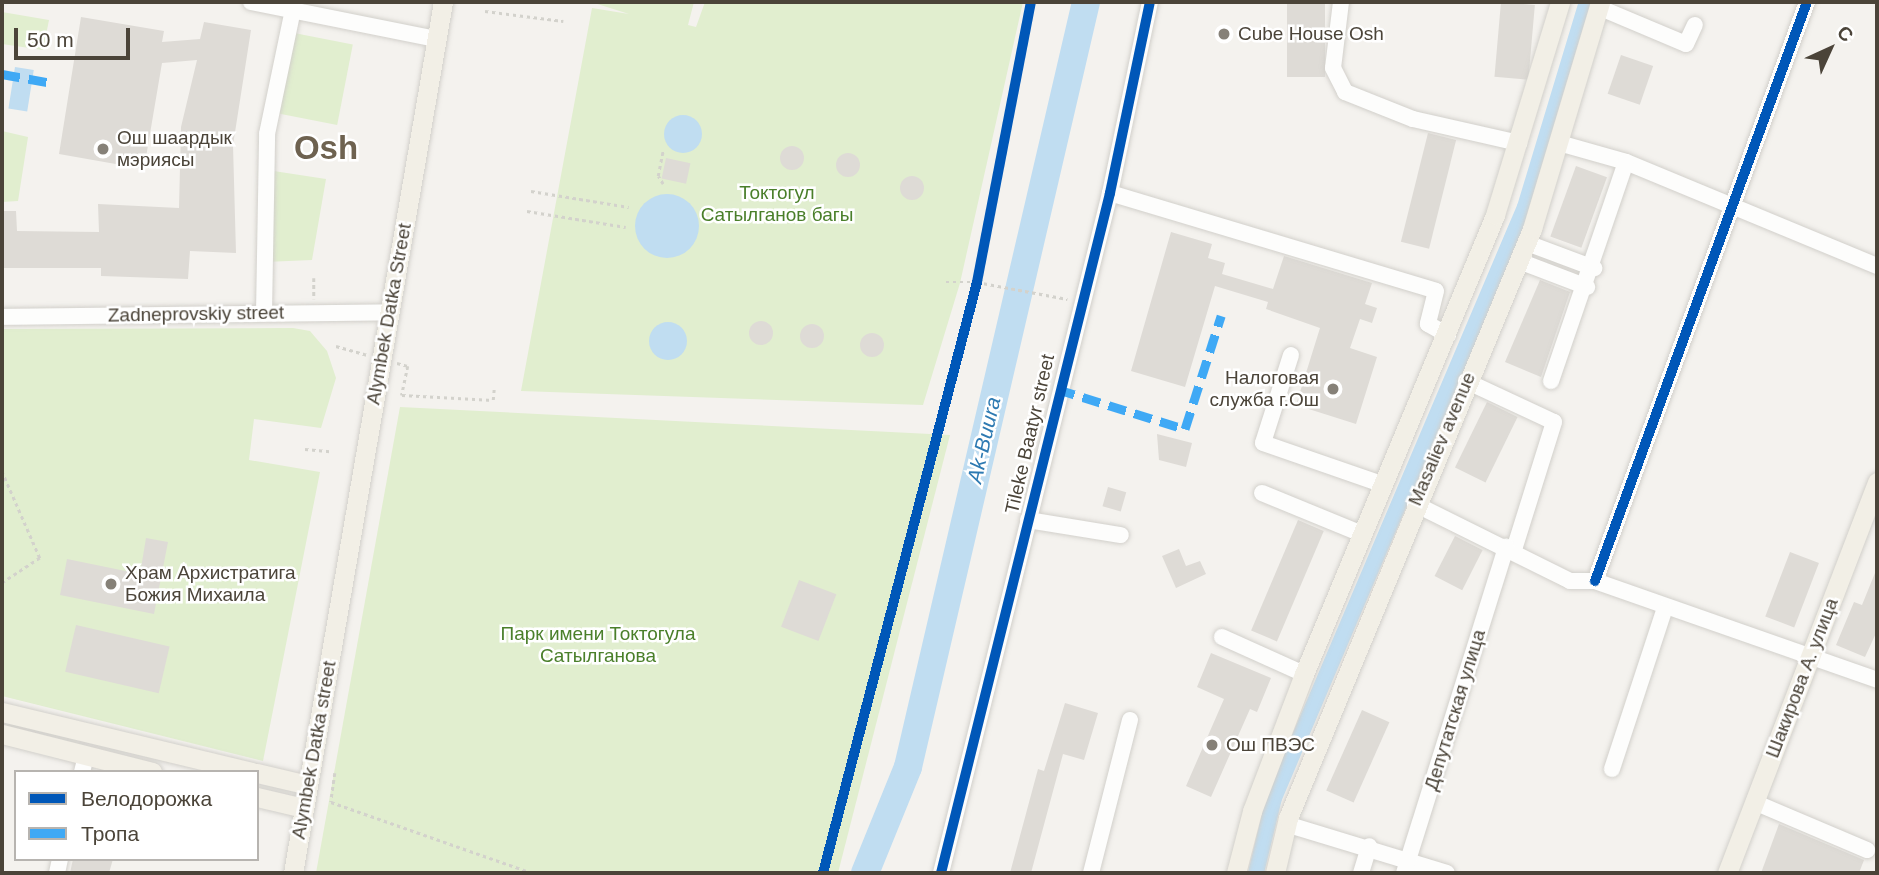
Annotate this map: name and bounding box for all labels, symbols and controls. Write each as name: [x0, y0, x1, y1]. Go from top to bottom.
scale bar: [18, 14, 133, 58]
north arrow: [1795, 14, 1865, 84]
text: С: [1833, 22, 1857, 46]
place label: Cube House Osh: [1238, 23, 1384, 45]
marker: Cube House Osh: [1216, 26, 1232, 42]
text: 50 m: [27, 28, 74, 51]
place label: Ош шаардык мэриясы: [117, 127, 232, 171]
district label: Osh: [294, 128, 358, 168]
marker: Ош шаардык мэриясы: [95, 141, 111, 157]
park label: Токтогул Сатылганов багы: [701, 182, 853, 226]
street label: Alymbek Datka Street: [362, 222, 416, 406]
street label: Zadneprovskiy street: [108, 301, 284, 327]
street label: Tileke Baatyr street: [1001, 352, 1059, 516]
place label: Налоговая служба г.Ош: [1210, 367, 1319, 411]
street label: Masaliev avenue: [1404, 369, 1480, 509]
marker: Налоговая служба г.Ош: [1325, 381, 1341, 397]
water label: Ak-Buura: [962, 395, 1006, 485]
place label: Храм Архистратига Божия Михаила: [125, 562, 296, 606]
marker: Храм Архистратига Божия Михаила: [103, 576, 119, 592]
street label: Шакирова А. улица: [1761, 595, 1843, 761]
park label: Парк имени Токтогула Сатылганова: [501, 623, 695, 667]
street label: Депутатская улица: [1420, 627, 1490, 793]
street label: Alymbek Datka street: [287, 659, 341, 841]
place label: Ош ПВЭС: [1226, 734, 1315, 756]
marker: Ош ПВЭС: [1204, 737, 1220, 753]
legend: [14, 770, 259, 861]
text: Велодорожка: [81, 787, 212, 810]
text: Тропа: [81, 822, 139, 845]

